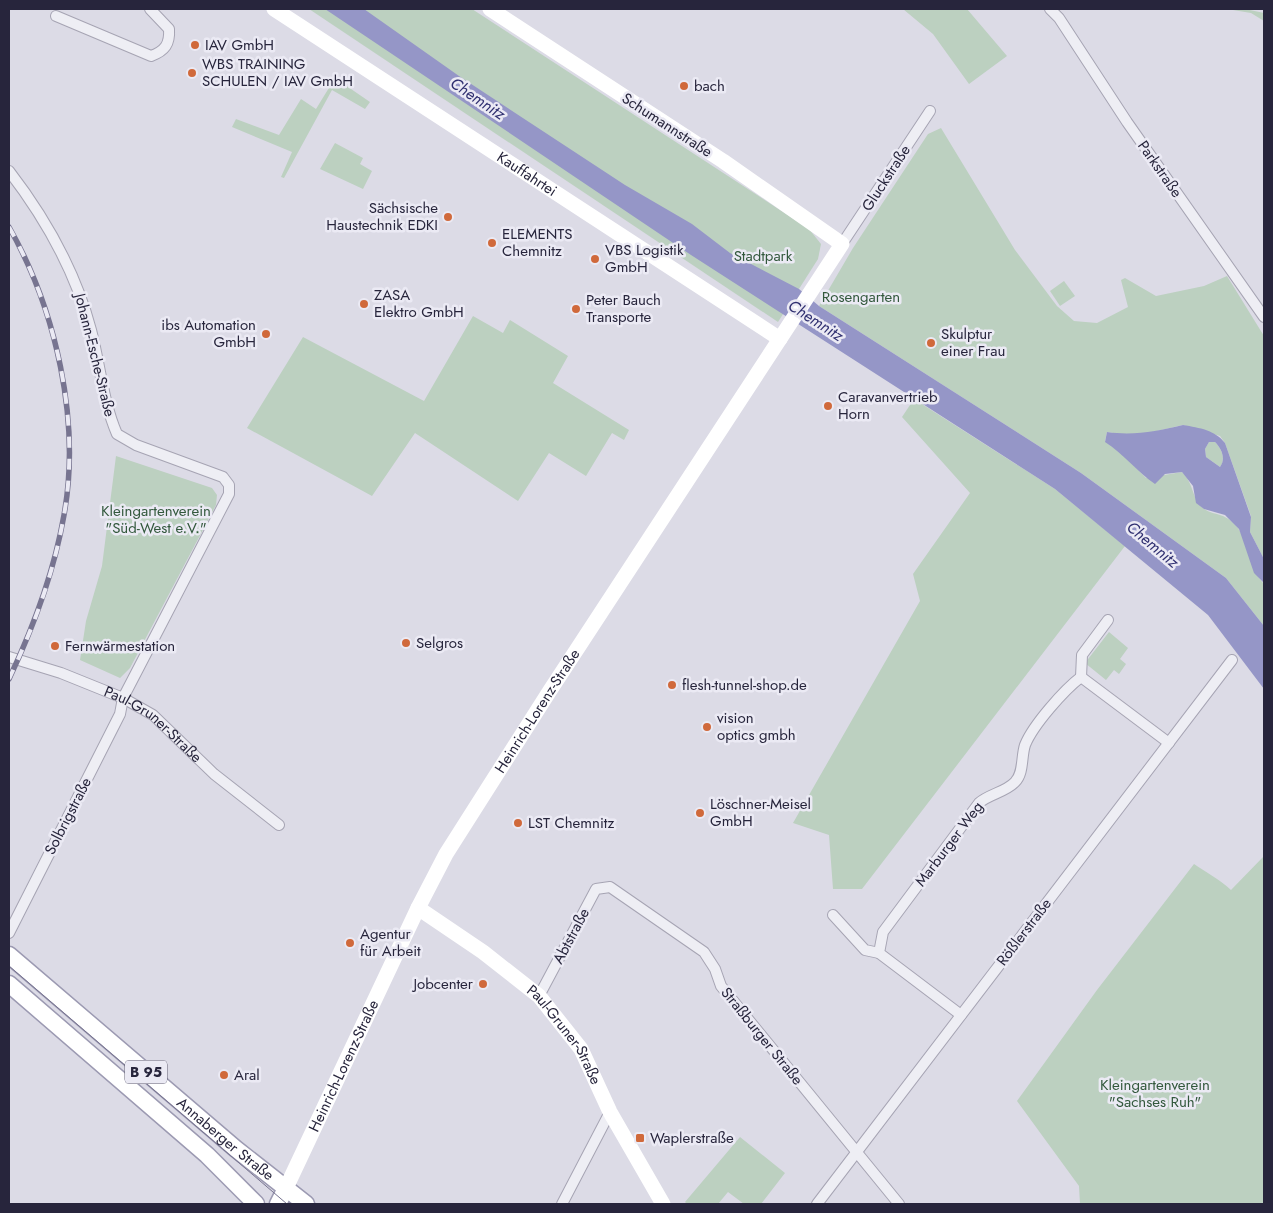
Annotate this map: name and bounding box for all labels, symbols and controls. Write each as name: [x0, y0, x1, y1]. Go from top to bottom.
place label: IAV GmbH: [205, 34, 274, 56]
marker: IAV GmbH: [189, 39, 201, 51]
place label: WBS TRAINING SCHULEN / IAV GmbH: [202, 53, 353, 92]
marker: WBS TRAINING SCHULEN / IAV GmbH: [186, 67, 198, 79]
water label: Chemnitz: [446, 72, 511, 126]
place label: bach: [694, 75, 725, 97]
marker: bach: [678, 80, 690, 92]
street label: Schumannstraße: [617, 87, 717, 163]
street label: Parkstraße: [1132, 136, 1188, 202]
street label: Gluckstraße: [856, 140, 916, 215]
street label: Kauffahrtei: [493, 146, 561, 202]
place label: Sächsische Haustechnik EDKI: [326, 197, 438, 236]
marker: Sächsische Haustechnik EDKI: [442, 211, 454, 223]
place label: ELEMENTS Chemnitz: [502, 223, 572, 262]
marker: ELEMENTS Chemnitz: [486, 237, 498, 249]
place label: VBS Logistik GmbH: [605, 239, 684, 278]
park label: Stadtpark: [734, 245, 793, 267]
marker: VBS Logistik GmbH: [589, 253, 601, 265]
place label: ZASA Elektro GmbH: [374, 284, 464, 323]
park label: Rosengarten: [822, 286, 900, 308]
street label: Johann-Esche-Straße: [69, 289, 121, 419]
place label: Peter Bauch Transporte: [586, 289, 661, 328]
water label: Chemnitz: [783, 294, 849, 347]
marker: ZASA Elektro GmbH: [358, 298, 370, 310]
marker: Peter Bauch Transporte: [570, 303, 582, 315]
place label: ibs Automation GmbH: [161, 314, 256, 353]
place label: Skulptur einer Frau: [941, 323, 1005, 362]
marker: ibs Automation GmbH: [260, 328, 272, 340]
marker: Skulptur einer Frau: [925, 337, 937, 349]
place label: Caravanvertrieb Horn: [838, 386, 938, 425]
marker: Caravanvertrieb Horn: [822, 400, 834, 412]
park label: Kleingartenverein "Süd-West e.V.": [101, 500, 211, 539]
water label: Chemnitz: [1122, 516, 1184, 574]
place label: Selgros: [416, 632, 463, 654]
place label: Fernwärmestation: [65, 635, 175, 657]
marker: Selgros: [400, 637, 412, 649]
marker: Fernwärmestation: [49, 640, 61, 652]
street label: Heinrich-Lorenz-Straße: [489, 644, 585, 777]
place label: flesh-tunnel-shop.de: [682, 674, 807, 696]
marker: flesh-tunnel-shop.de: [666, 679, 678, 691]
street label: Paul-Gruner-Straße: [101, 680, 207, 768]
place label: vision optics gmbh: [717, 707, 796, 746]
marker: vision optics gmbh: [701, 721, 713, 733]
street label: Solbrigstraße: [39, 773, 97, 859]
place label: Löschner-Meisel GmbH: [710, 793, 811, 832]
street label: Marburger Weg: [910, 797, 988, 891]
marker: Löschner-Meisel GmbH: [694, 807, 706, 819]
place label: LST Chemnitz: [528, 812, 614, 834]
marker: LST Chemnitz: [512, 817, 524, 829]
street label: Rößlerstraße: [991, 893, 1057, 970]
street label: Abtstraße: [547, 904, 595, 968]
place label: Agentur für Arbeit: [360, 923, 421, 962]
marker: Agentur für Arbeit: [344, 937, 356, 949]
place label: Jobcenter: [411, 973, 474, 995]
marker: Jobcenter: [477, 978, 489, 990]
street label: Paul-Gruner-Straße: [522, 979, 607, 1088]
street label: Straßburger Straße: [716, 982, 809, 1090]
street label: Heinrich-Lorenz-Straße: [303, 996, 384, 1136]
road number: B 95: [125, 1060, 167, 1084]
place label: Aral: [234, 1064, 260, 1086]
marker: Aral: [218, 1069, 230, 1081]
park label: Kleingartenverein "Sachses Ruh": [1100, 1074, 1210, 1113]
street label: Annaberger Straße: [172, 1092, 279, 1186]
place label: Waplerstraße: [650, 1127, 734, 1149]
marker: Waplerstraße: [634, 1132, 646, 1144]

